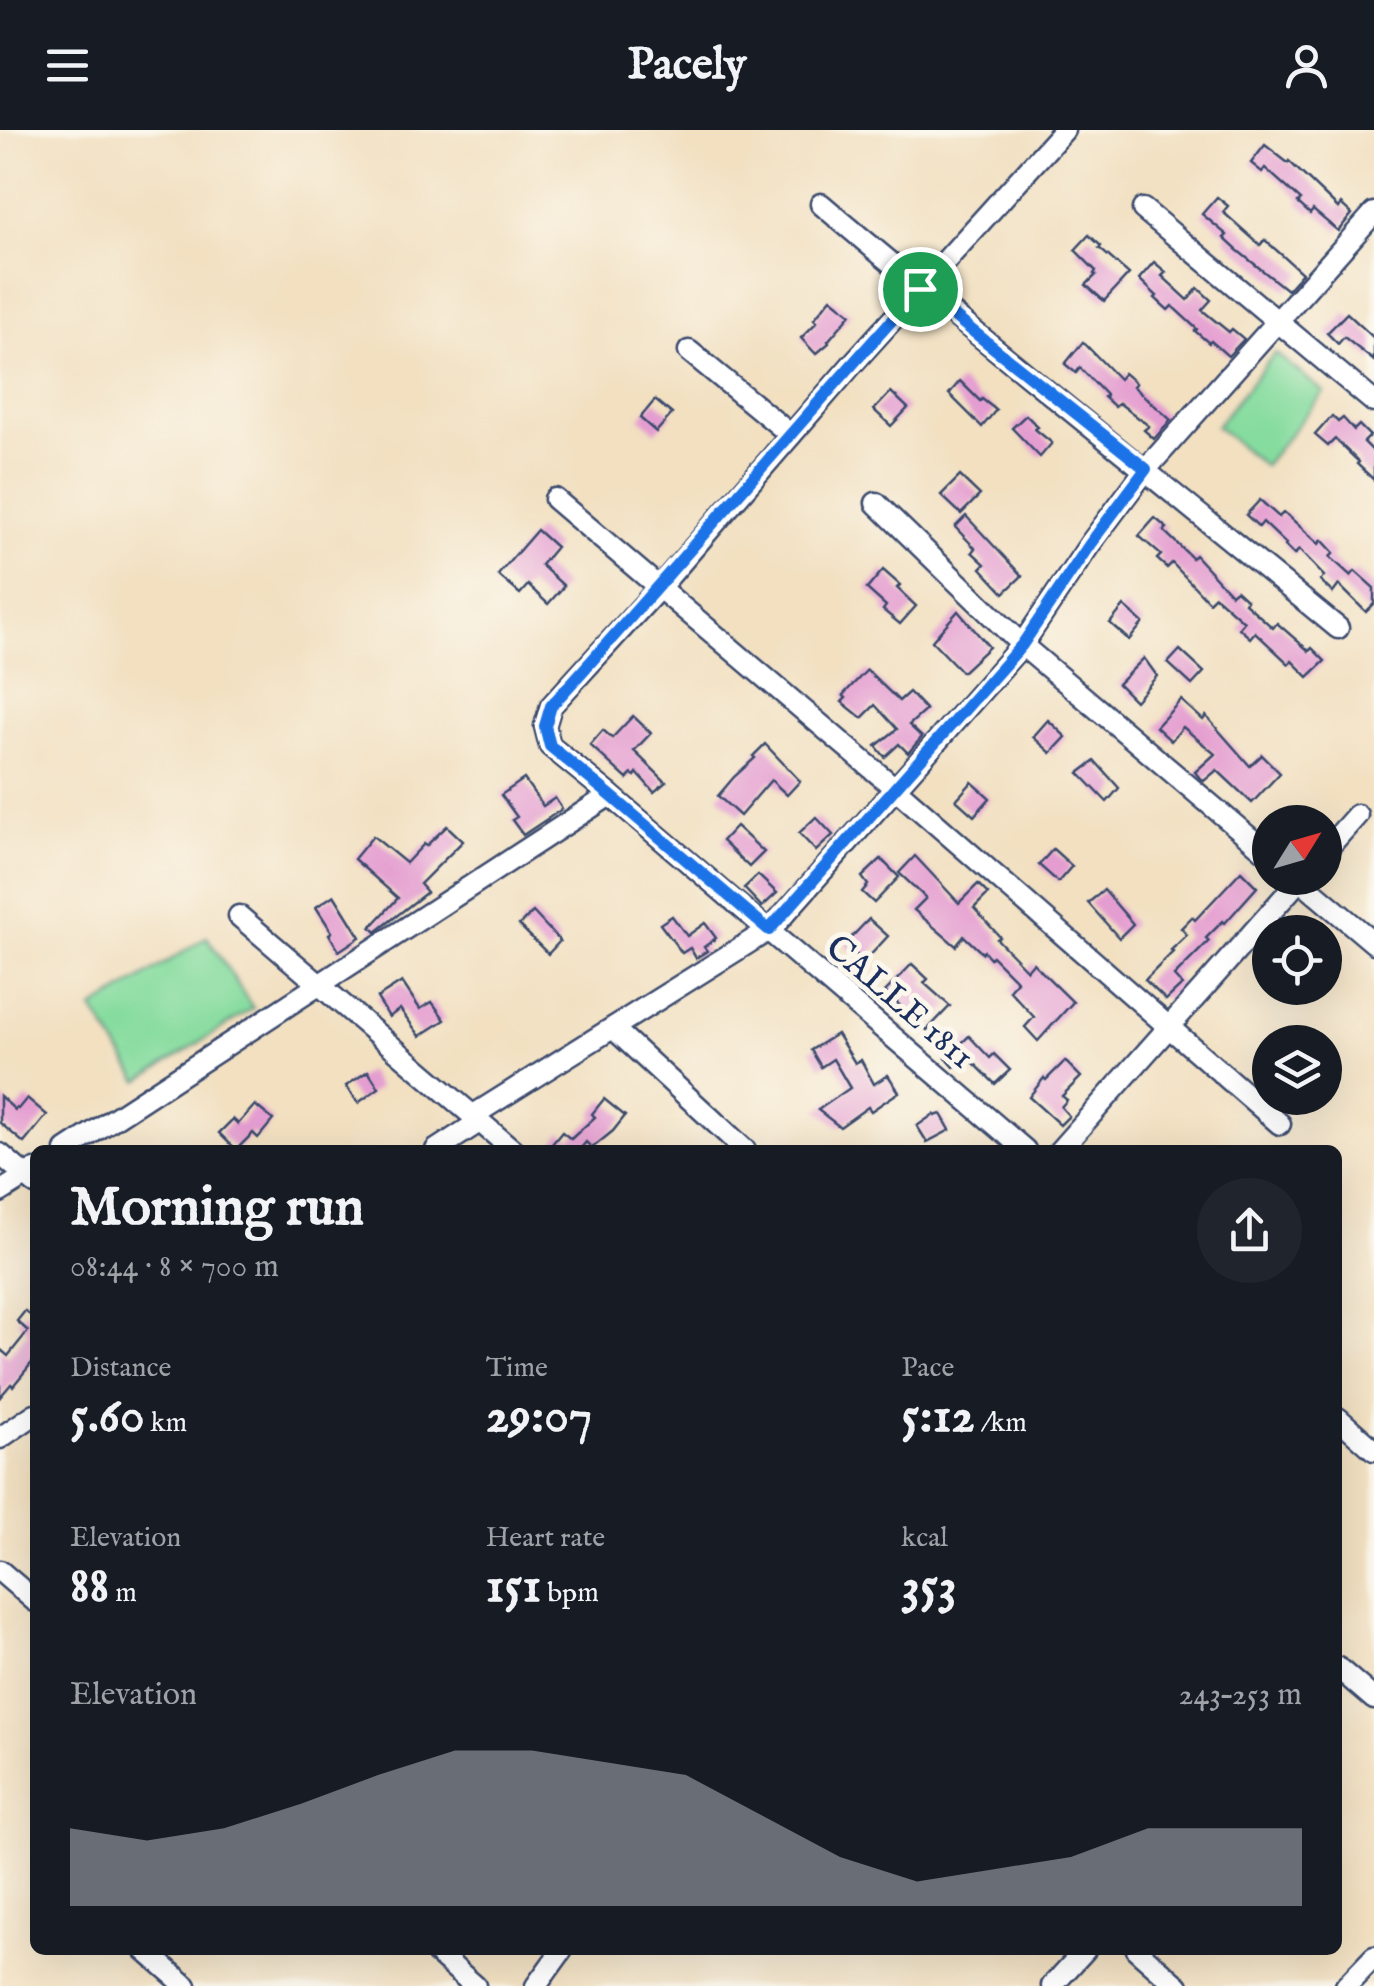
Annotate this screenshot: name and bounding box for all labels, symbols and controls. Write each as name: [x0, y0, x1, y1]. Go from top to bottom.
text: Pacely: [627, 37, 747, 94]
icon: menu: [40, 38, 95, 93]
icon: person: [1279, 38, 1334, 93]
pin: [878, 247, 963, 332]
icon: arrive: [893, 262, 948, 317]
north arrow: [1252, 805, 1342, 895]
map controls: [1252, 805, 1342, 1115]
button: locate: [1252, 915, 1342, 1005]
street label: CALLE 1811: [816, 926, 983, 1080]
button: layers: [1252, 1025, 1342, 1115]
text: Morning run: [70, 1174, 364, 1244]
button: share: [1197, 1178, 1302, 1283]
text: 08:44 · 8 × 700 m: [70, 1247, 279, 1288]
text: Distance: [70, 1351, 171, 1386]
text: Time: [486, 1351, 548, 1386]
text: Pace: [901, 1351, 954, 1386]
text: 5.60: [70, 1386, 145, 1449]
text: 29:07: [486, 1386, 592, 1449]
text: 5:12: [901, 1386, 975, 1449]
text: km: [145, 1406, 187, 1441]
text: /km: [975, 1406, 1027, 1441]
text: Elevation: [70, 1521, 181, 1556]
text: Heart rate: [486, 1521, 605, 1556]
text: kcal: [901, 1521, 948, 1556]
text: 88: [70, 1556, 109, 1619]
text: 151: [486, 1556, 541, 1619]
text: 353: [901, 1556, 957, 1619]
text: m: [109, 1576, 137, 1611]
text: bpm: [541, 1576, 599, 1611]
text: Elevation: [70, 1675, 197, 1716]
text: 243–253 m: [1178, 1675, 1302, 1716]

